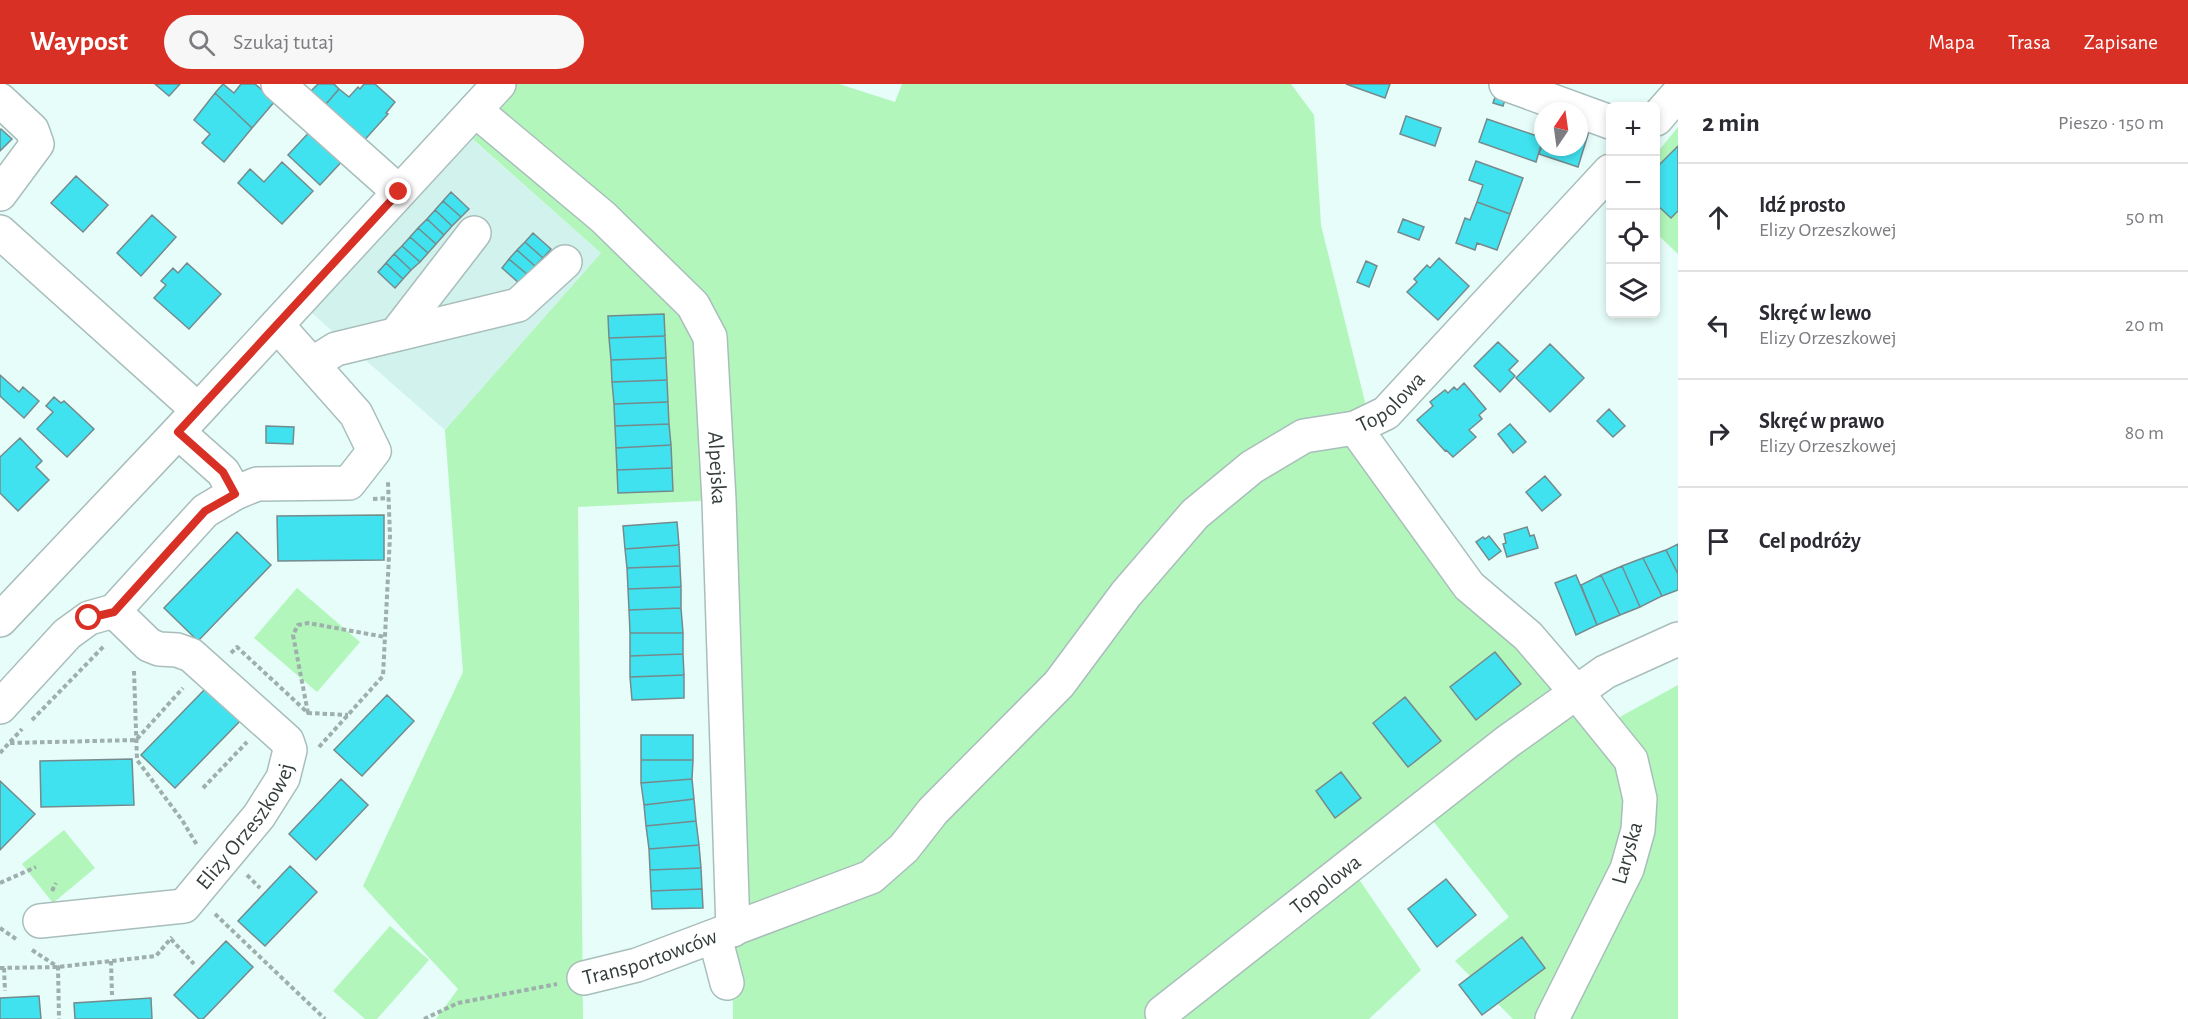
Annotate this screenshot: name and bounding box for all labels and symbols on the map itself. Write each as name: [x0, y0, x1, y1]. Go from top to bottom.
north arrow: [1534, 102, 1588, 156]
route end: [385, 178, 411, 204]
street label: Topolowa: [1353, 368, 1429, 436]
street label: Alpejska: [704, 431, 730, 505]
route start: [75, 604, 101, 630]
street label: Elizy Orzeszkowej: [192, 761, 297, 893]
street label: Laryska: [1608, 819, 1646, 887]
street label: Topolowa: [1286, 850, 1365, 919]
street label: Transportowców: [580, 925, 720, 989]

